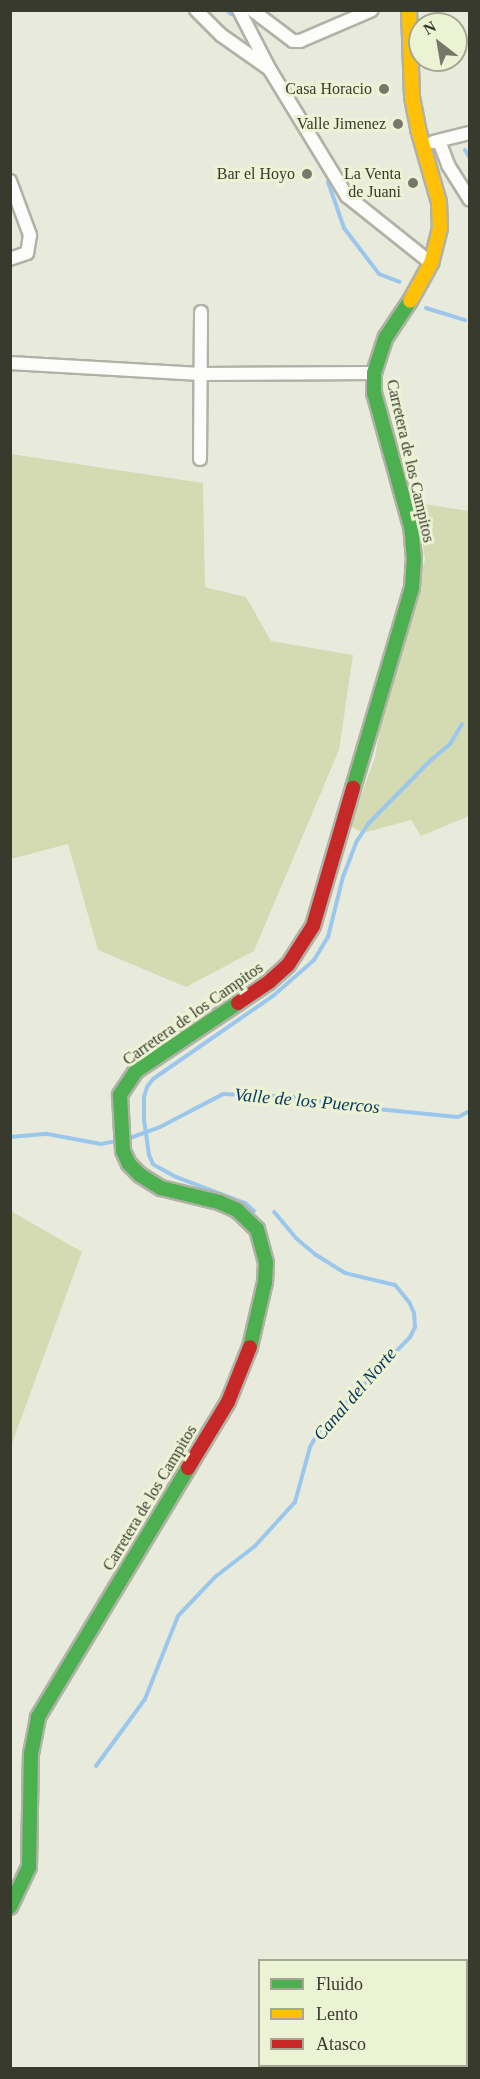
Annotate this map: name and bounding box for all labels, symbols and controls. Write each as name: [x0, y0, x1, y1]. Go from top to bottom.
north arrow: [408, 12, 468, 72]
text: N: [420, 18, 439, 38]
place label: Casa Horacio: [285, 79, 372, 99]
marker: Casa Horacio: [377, 82, 391, 96]
place label: Valle Jimenez: [297, 114, 386, 134]
marker: Valle Jimenez: [391, 117, 405, 131]
place label: Bar el Hoyo: [217, 164, 295, 184]
place label: La Venta de Juani: [344, 164, 401, 202]
marker: Bar el Hoyo: [300, 167, 314, 181]
marker: La Venta de Juani: [406, 176, 420, 190]
street label: Carretera de los Campitos: [382, 378, 438, 544]
street label: Carretera de los Campitos: [119, 958, 267, 1070]
water label: Valle de los Puercos: [233, 1084, 381, 1118]
water label: Canal del Norte: [309, 1343, 401, 1445]
street label: Carretera de los Campitos: [99, 1422, 201, 1574]
legend: [258, 1959, 468, 2067]
text: Fluido: [316, 1974, 363, 1994]
text: Lento: [316, 2004, 358, 2024]
text: Atasco: [316, 2034, 366, 2054]

